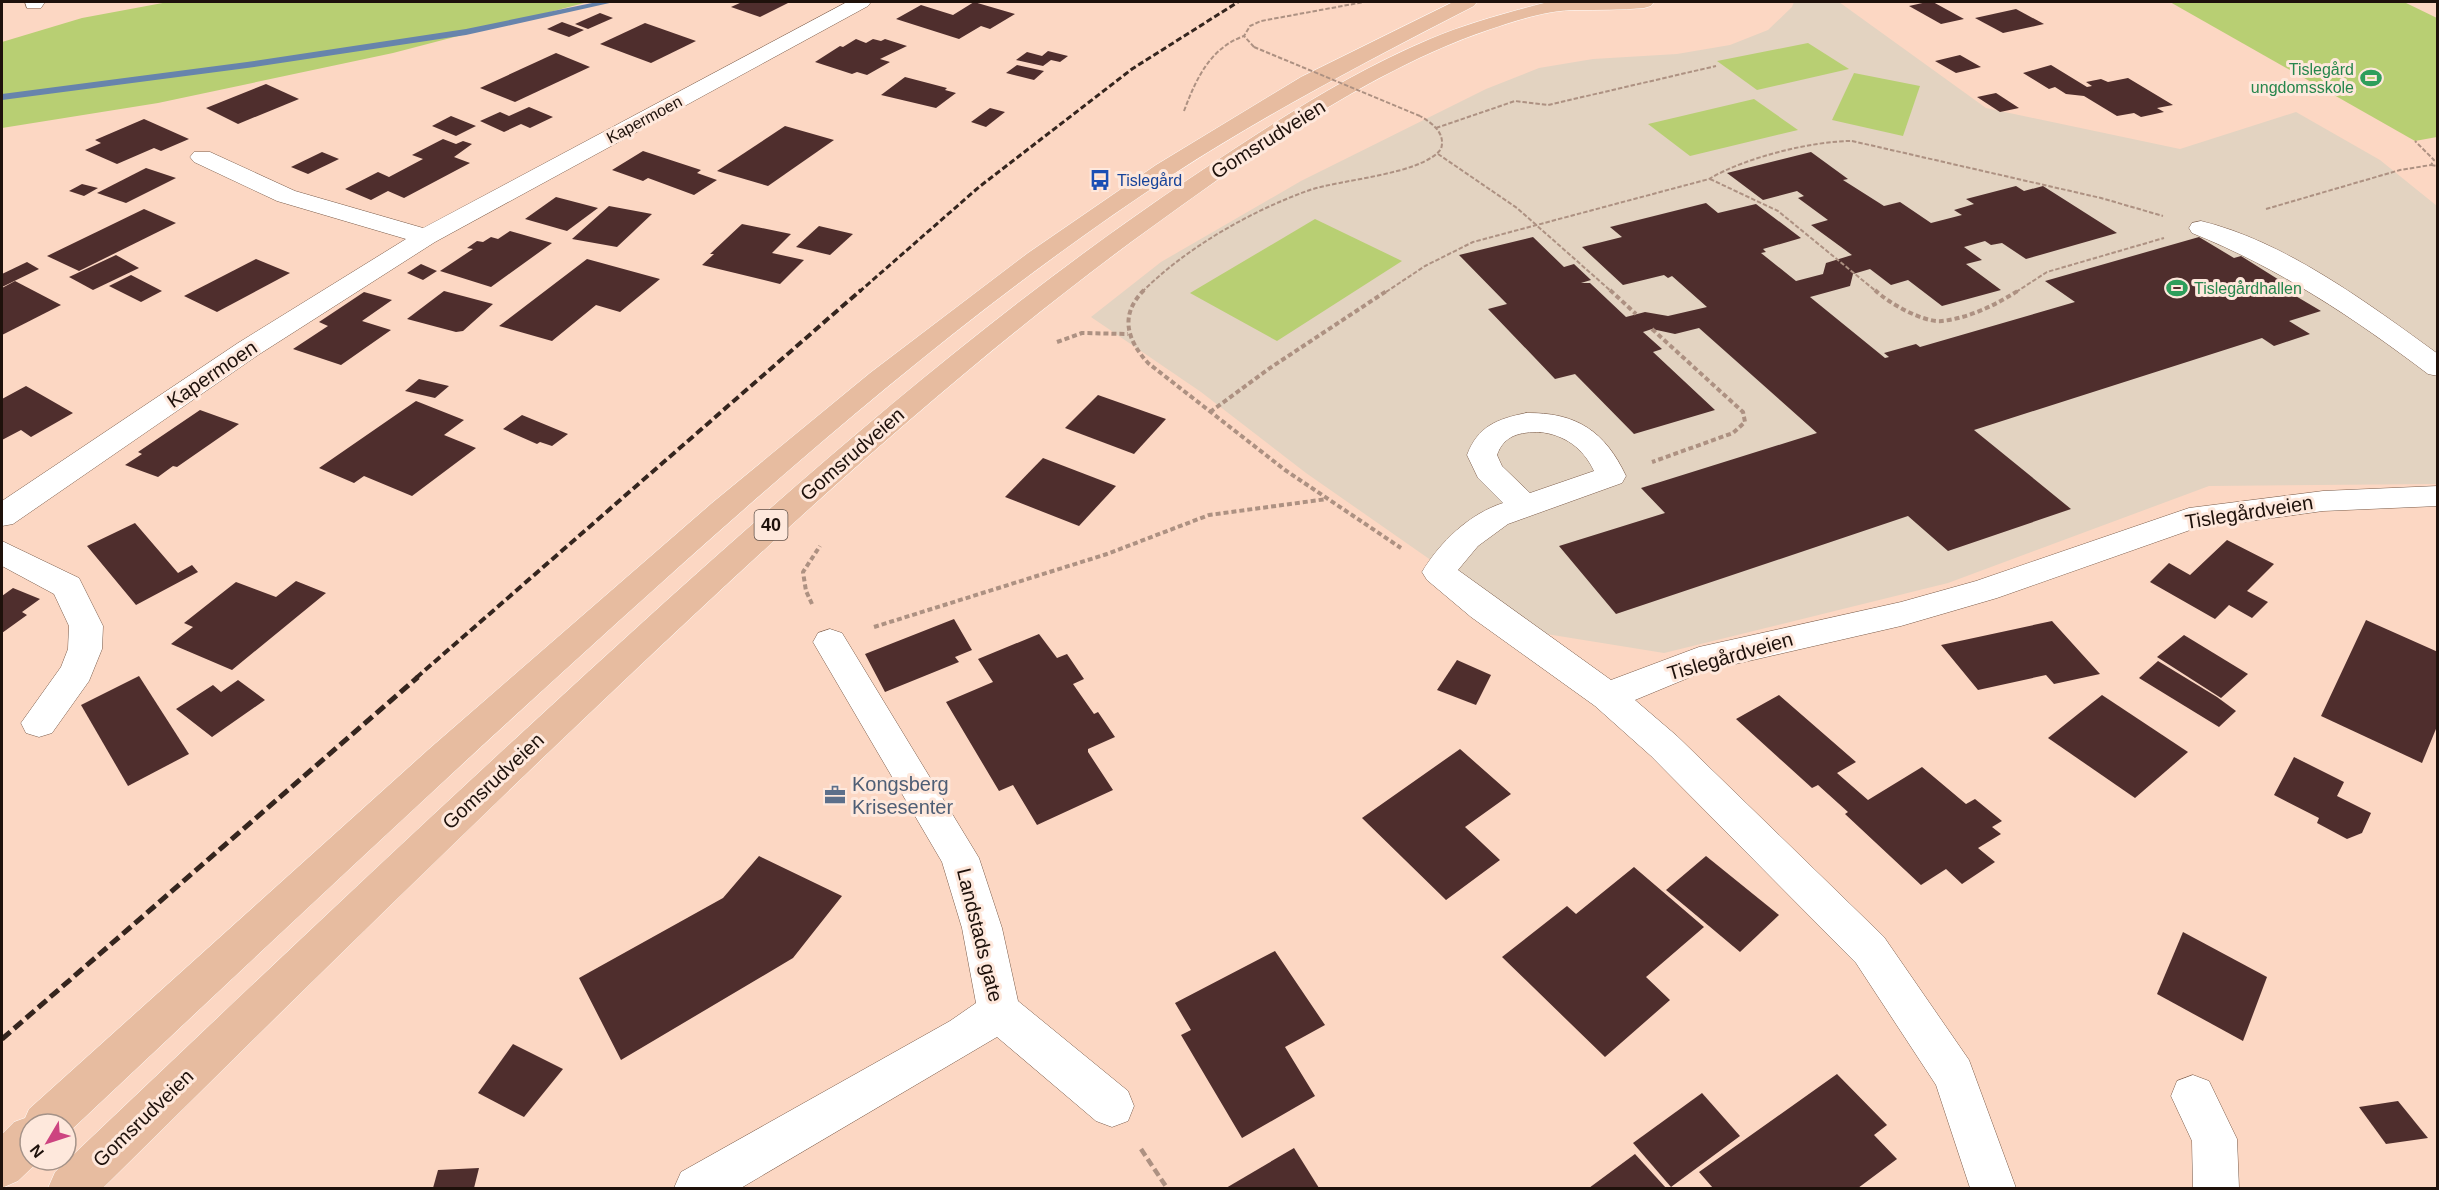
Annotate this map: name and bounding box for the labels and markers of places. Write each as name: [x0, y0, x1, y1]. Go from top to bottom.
place label: Tislegård ungdomsskole: [2251, 61, 2354, 96]
sports icon: Tislegård ungdomsskole: [2359, 66, 2383, 90]
bus stop icon: Tislegård: [1088, 168, 1112, 192]
place label: Tislegård: [1117, 172, 1182, 189]
sports icon: Tislegårdhallen: [2165, 276, 2189, 300]
place label: Tislegårdhallen: [2194, 280, 2302, 297]
place label: Kongsberg Krisesenter: [852, 773, 953, 818]
office icon: Kongsberg Krisesenter: [823, 783, 847, 807]

